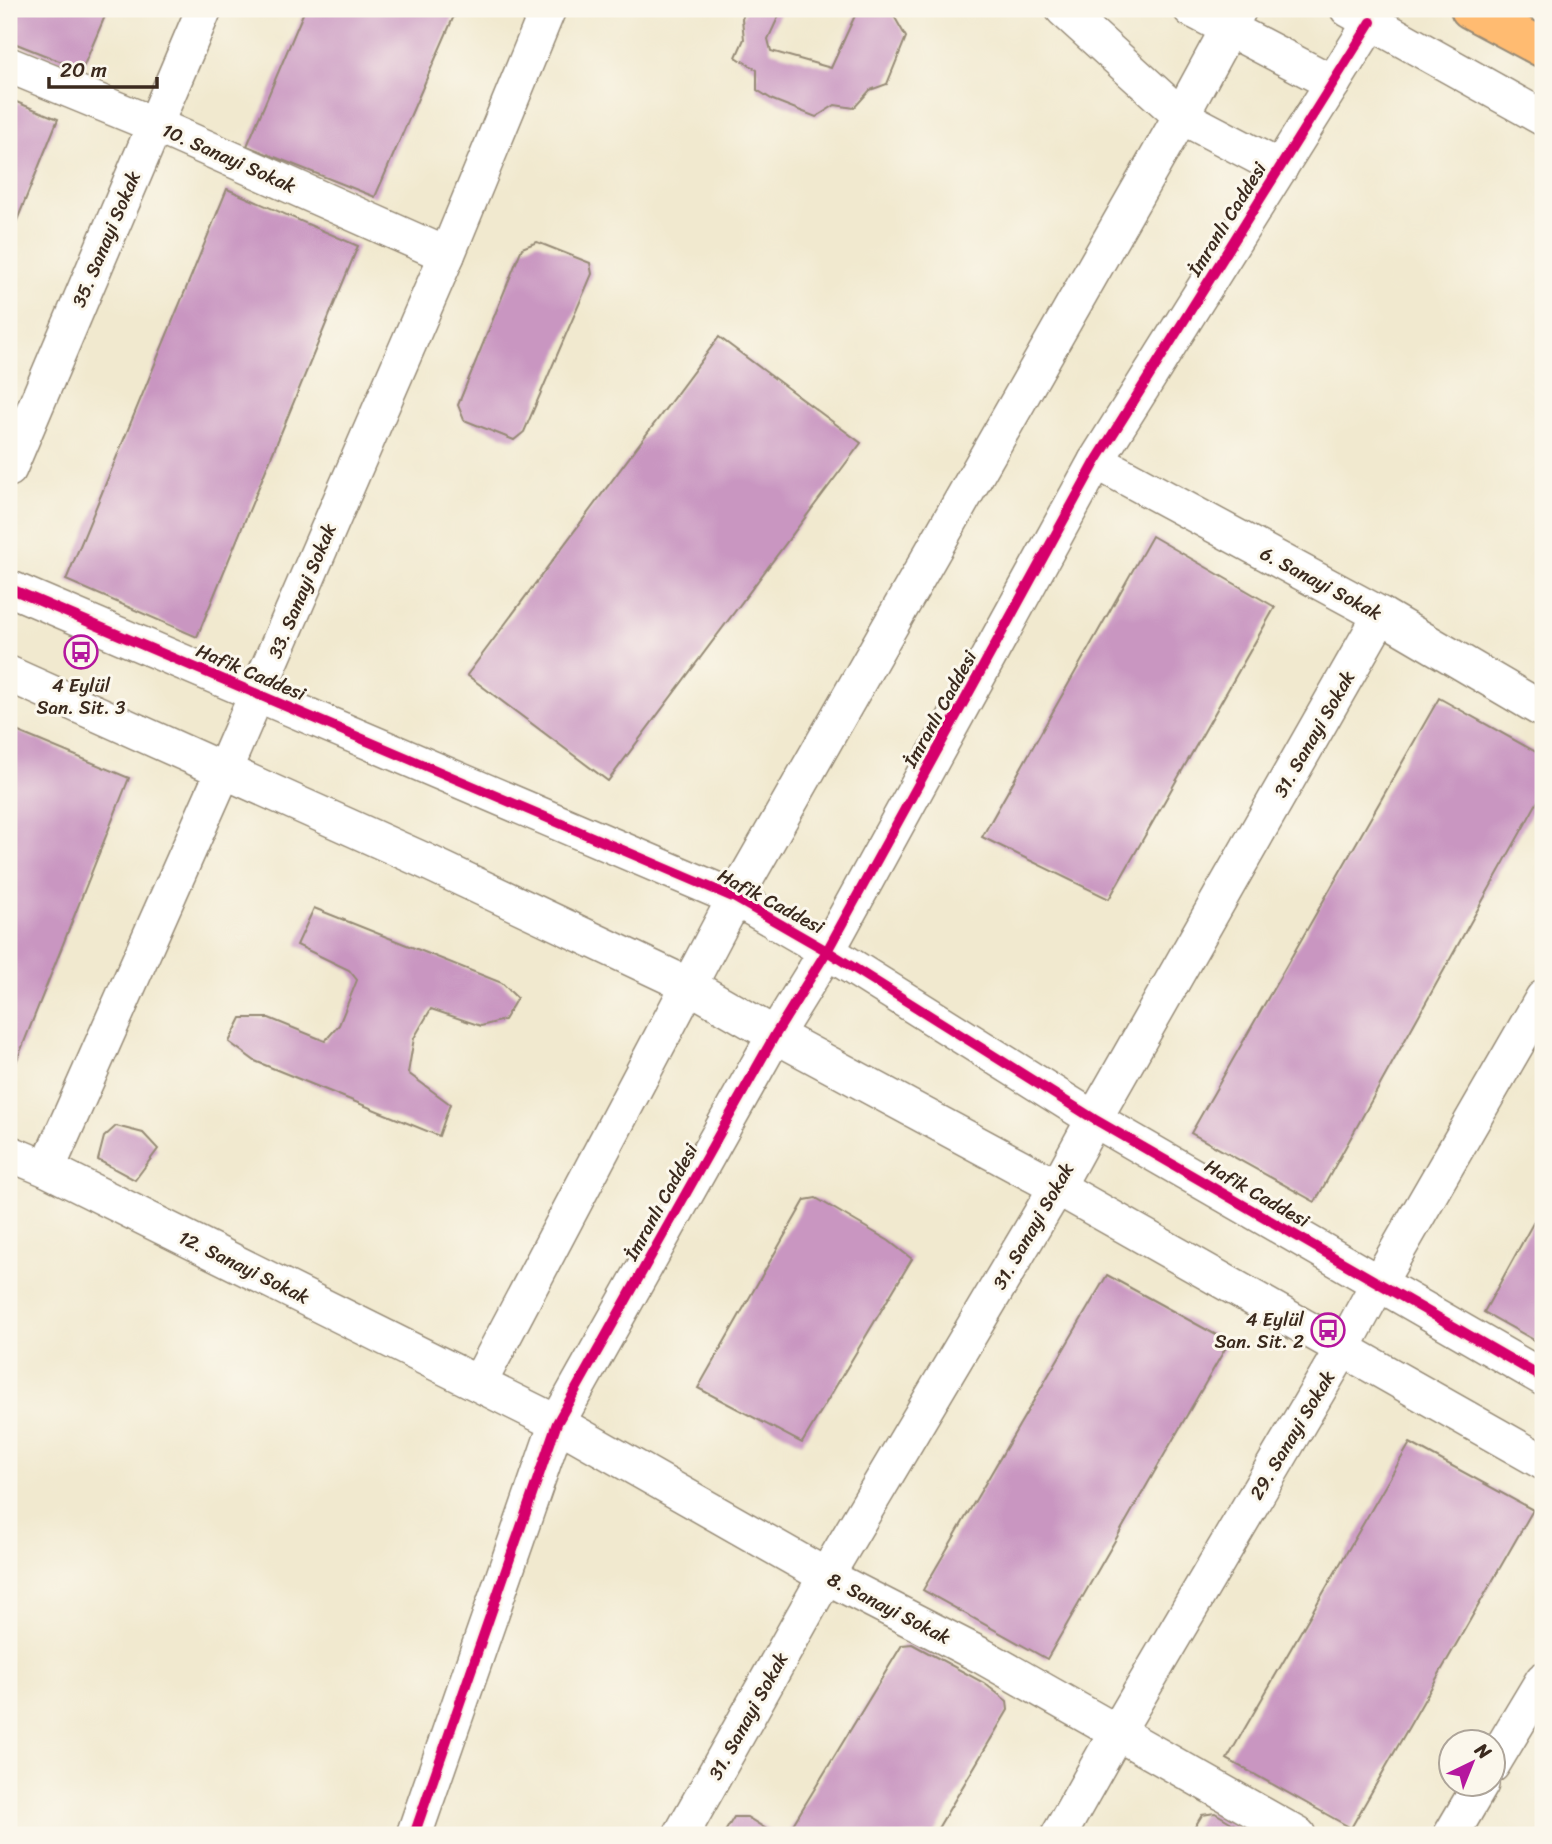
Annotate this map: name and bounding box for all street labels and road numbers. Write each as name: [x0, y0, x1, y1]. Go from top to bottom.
street label: 10. Sanayi Sokak: [157, 114, 302, 203]
street label: İmranlı Caddesi: [1178, 155, 1276, 284]
street label: 35. Sanayi Sokak: [62, 165, 150, 312]
street label: 33. Sanayi Sokak: [259, 517, 346, 664]
street label: 6. Sanayi Sokak: [1254, 537, 1389, 629]
street label: Hafik Caddesi: [191, 634, 312, 710]
street label: İmranlı Caddesi: [894, 644, 986, 775]
street label: 31. Sanayi Sokak: [1264, 664, 1364, 804]
street label: Hafik Caddesi: [712, 859, 831, 943]
street label: İmranlı Caddesi: [615, 1137, 707, 1268]
street label: Hafik Caddesi: [1198, 1150, 1316, 1237]
street label: 31. Sanayi Sokak: [983, 1156, 1083, 1296]
street label: 12. Sanayi Sokak: [173, 1221, 316, 1313]
street label: 29. Sanayi Sokak: [1240, 1363, 1344, 1506]
street label: 8. Sanayi Sokak: [821, 1563, 957, 1654]
street label: 31. Sanayi Sokak: [699, 1645, 797, 1786]

